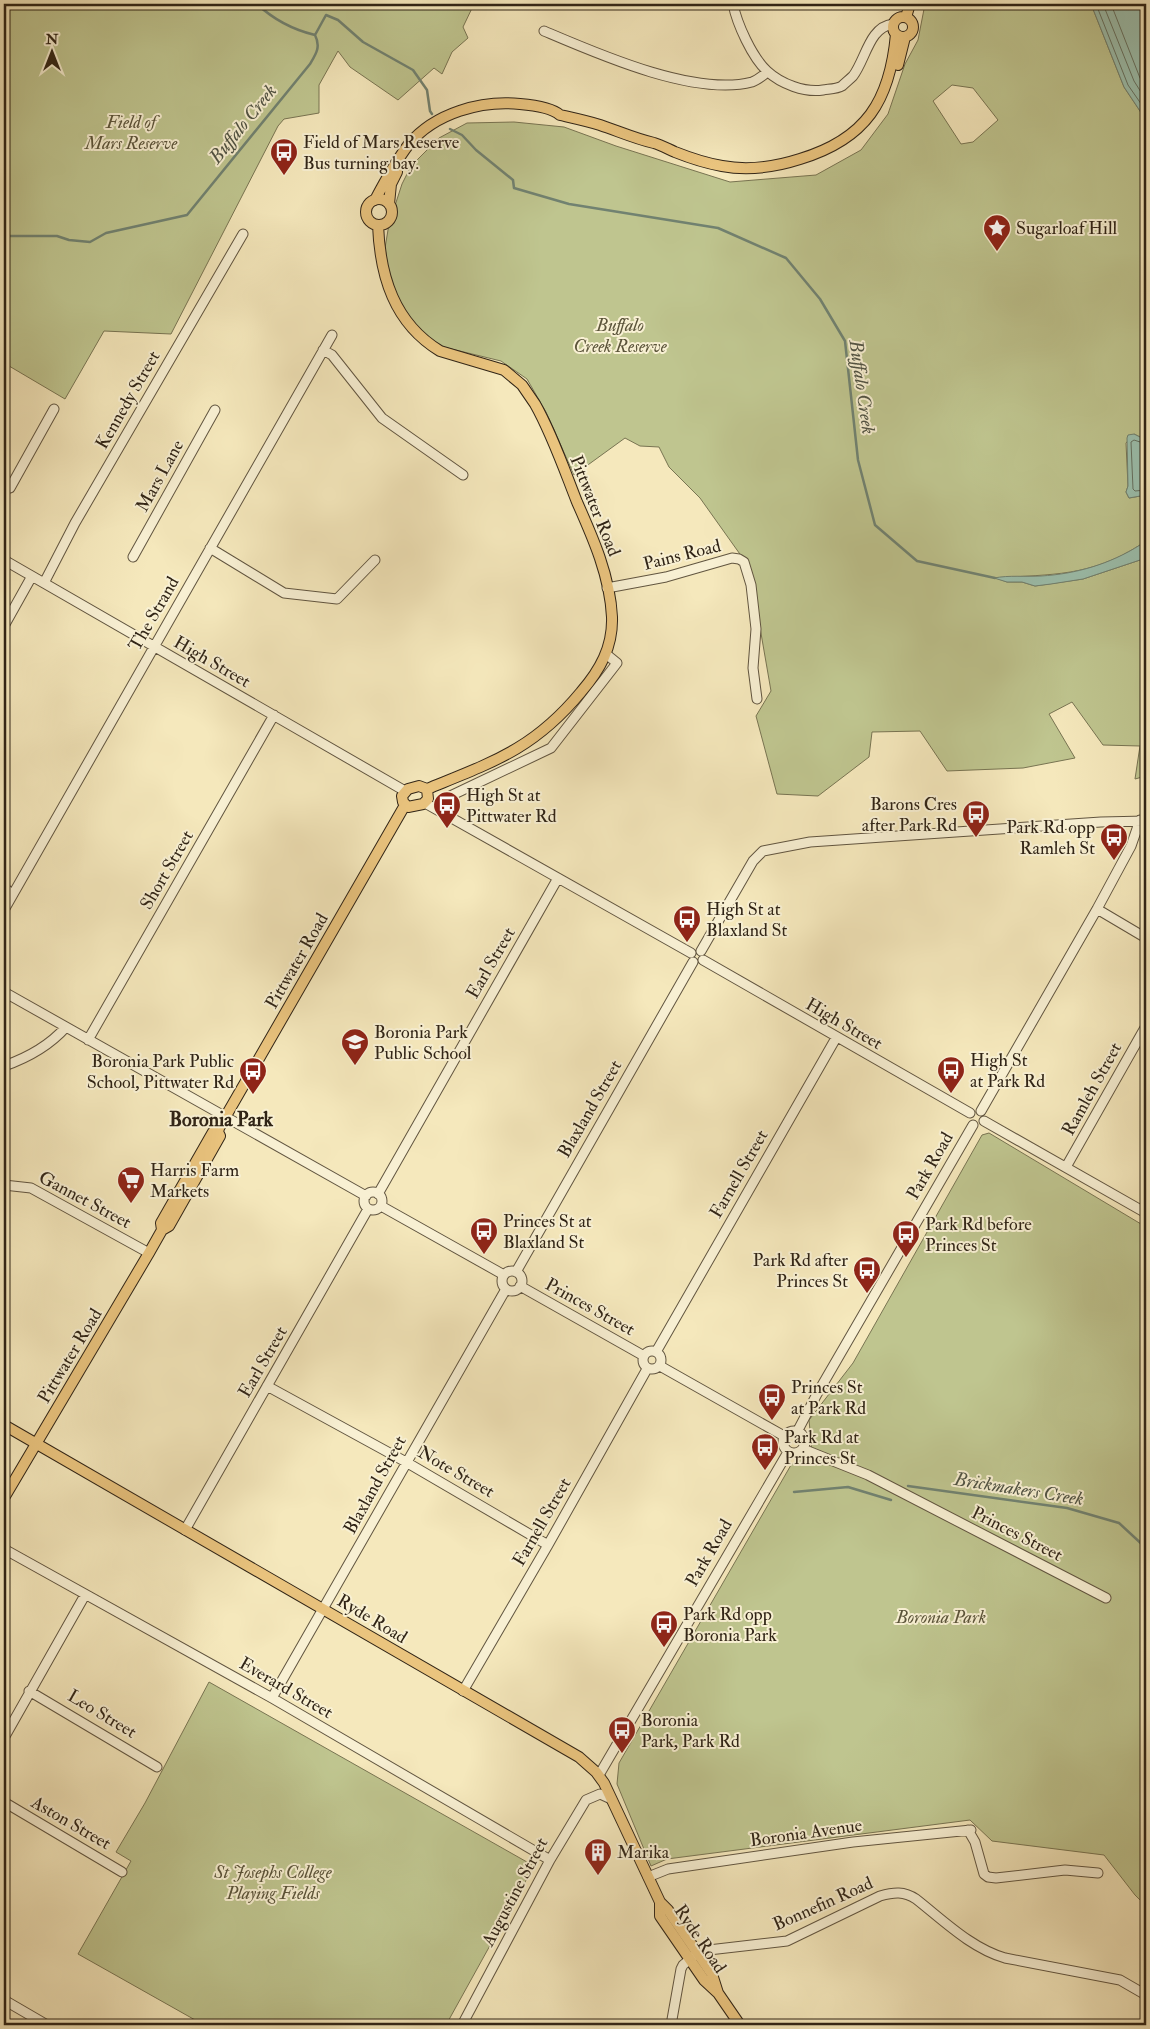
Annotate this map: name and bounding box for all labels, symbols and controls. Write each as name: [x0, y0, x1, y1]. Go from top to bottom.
north arrow: [28, 28, 78, 78]
text: N: [45, 31, 59, 48]
water label: Buffalo Creek: [203, 79, 282, 169]
park label: Field of Mars Reserve: [84, 111, 178, 155]
place label: Field of Mars Reserve Bus turning bay.: [303, 131, 460, 175]
bus stop icon: Field of Mars Reserve Bus turning bay.: [269, 137, 299, 176]
place icon: Sugarloaf Hill: [982, 213, 1012, 252]
place label: Sugarloaf Hill: [1016, 217, 1118, 240]
park label: Buffalo Creek Reserve: [573, 314, 668, 358]
water label: Buffalo Creek: [843, 337, 881, 436]
street label: Kennedy Street: [91, 347, 166, 453]
street label: Mars Lane: [131, 436, 189, 516]
street label: Pittwater Road: [564, 452, 626, 560]
street label: Pains Road: [641, 534, 723, 576]
street label: The Strand: [123, 573, 185, 655]
street label: High Street: [169, 631, 255, 693]
place label: High St at Pittwater Rd: [466, 784, 557, 828]
bus stop icon: High St at Pittwater Rd: [432, 790, 462, 829]
place label: Barons Cres after Park Rd: [862, 793, 957, 837]
bus stop icon: Barons Cres after Park Rd: [961, 799, 991, 838]
place label: Park Rd opp Ramleh St: [1006, 816, 1095, 860]
bus stop icon: Park Rd opp Ramleh St: [1099, 822, 1129, 861]
street label: Short Street: [135, 826, 199, 914]
place label: High St at Blaxland St: [706, 898, 788, 942]
bus stop icon: High St at Blaxland St: [672, 904, 702, 943]
street label: Pittwater Road: [260, 909, 334, 1013]
street label: Earl Street: [461, 923, 521, 1003]
street label: High Street: [801, 993, 887, 1055]
place label: Boronia Park Public School: [374, 1021, 472, 1065]
school or university icon: Boronia Park Public School: [340, 1027, 370, 1066]
street label: Ramleh Street: [1057, 1038, 1127, 1140]
place label: High St at Park Rd: [970, 1049, 1045, 1093]
place label: Boronia Park Public School, Pittwater Rd: [87, 1050, 234, 1094]
bus stop icon: High St at Park Rd: [936, 1055, 966, 1094]
bus stop icon: Boronia Park Public School, Pittwater Rd: [238, 1056, 268, 1095]
street label: Blaxland Street: [553, 1056, 627, 1162]
district label: Boronia Park: [169, 1107, 274, 1132]
street label: Farnell Street: [705, 1126, 774, 1222]
street label: Park Road: [901, 1128, 959, 1204]
place label: Harris Farm Markets: [150, 1159, 239, 1203]
supermarket icon: Harris Farm Markets: [116, 1165, 146, 1204]
street label: Gannet Street: [35, 1166, 135, 1234]
place label: Princes St at Blaxland St: [503, 1210, 592, 1254]
place label: Park Rd before Princes St: [925, 1213, 1032, 1257]
bus stop icon: Princes St at Blaxland St: [469, 1216, 499, 1255]
bus stop icon: Park Rd before Princes St: [891, 1219, 921, 1258]
place label: Park Rd after Princes St: [753, 1249, 848, 1293]
bus stop icon: Park Rd after Princes St: [852, 1255, 882, 1294]
street label: Princes Street: [541, 1273, 639, 1341]
street label: Pittwater Road: [33, 1304, 107, 1408]
street label: Earl Street: [233, 1322, 293, 1402]
place label: Princes St at Park Rd: [791, 1376, 866, 1420]
bus stop icon: Princes St at Park Rd: [757, 1382, 787, 1421]
place label: Park Rd at Princes St: [784, 1426, 859, 1470]
street label: Blaxland Street: [339, 1432, 412, 1538]
bus stop icon: Park Rd at Princes St: [750, 1432, 780, 1471]
street label: Note Street: [413, 1441, 499, 1503]
water label: Brickmakers Creek: [952, 1467, 1086, 1511]
street label: Farnell Street: [508, 1474, 577, 1570]
street label: Princes Street: [968, 1501, 1067, 1567]
street label: Park Road: [680, 1515, 738, 1591]
street label: Ryde Road: [333, 1589, 411, 1649]
place label: Park Rd opp Boronia Park: [683, 1603, 777, 1647]
park label: Boronia Park: [895, 1606, 986, 1629]
bus stop icon: Park Rd opp Boronia Park: [649, 1609, 679, 1648]
street label: Everard Street: [235, 1652, 337, 1724]
street label: Leo Street: [63, 1684, 141, 1744]
place label: Boronia Park, Park Rd: [641, 1709, 740, 1753]
bus stop icon: Boronia Park, Park Rd: [607, 1715, 637, 1754]
street label: Aston Street: [26, 1790, 115, 1855]
street label: Boronia Avenue: [748, 1814, 864, 1852]
street label: Augustine Street: [476, 1834, 553, 1951]
building icon: Marika: [583, 1837, 613, 1876]
place label: Marika: [617, 1841, 670, 1864]
park label: St Josephs College Playing Fields: [213, 1861, 333, 1905]
street label: Bonnefin Road: [769, 1872, 877, 1936]
street label: Ryde Road: [669, 1900, 731, 1978]

